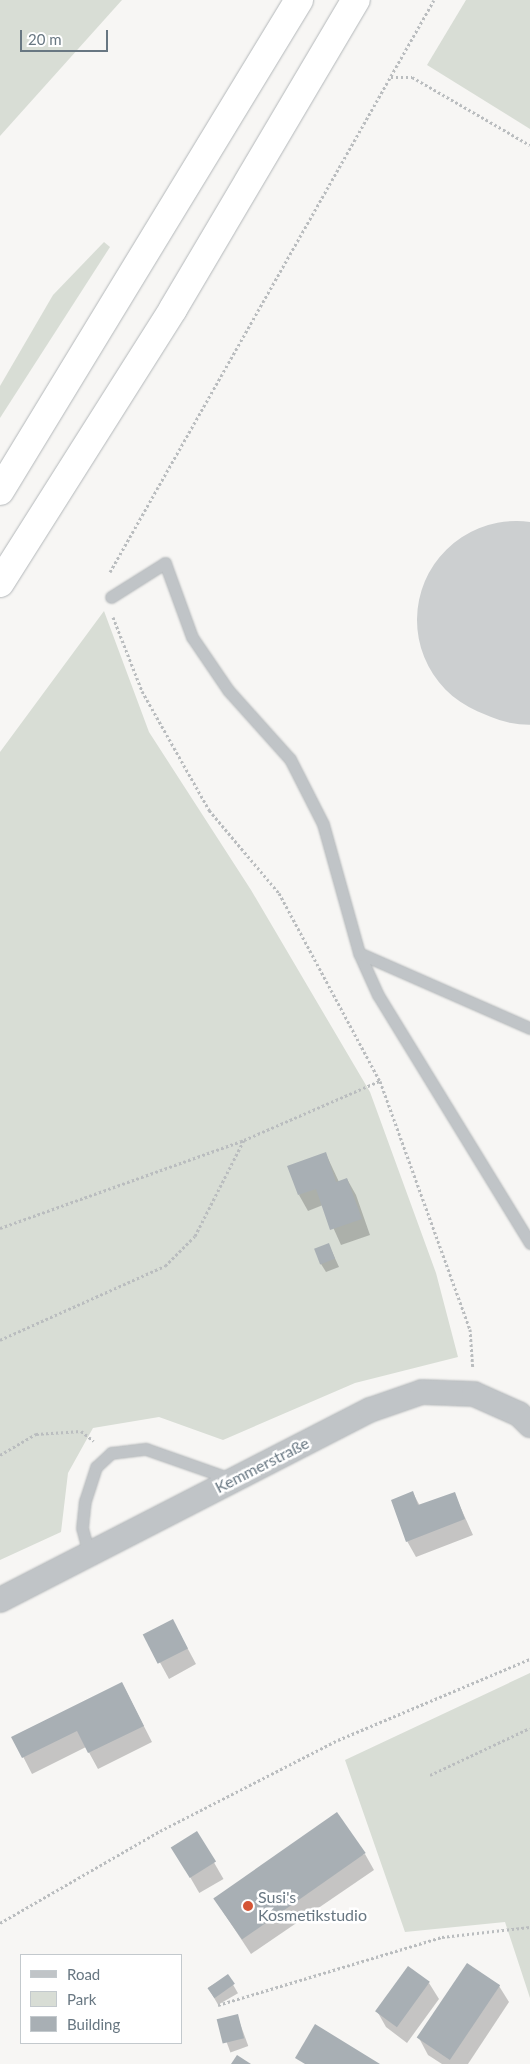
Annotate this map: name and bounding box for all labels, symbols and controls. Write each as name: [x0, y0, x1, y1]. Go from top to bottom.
scale bar: [22, 20, 110, 52]
text: 20 m: [28, 30, 62, 48]
street label: Kemmerstraße: [212, 1433, 312, 1497]
place label: Susi's Kosmetikstudio: [258, 1887, 367, 1925]
marker: Susi's Kosmetikstudio: [242, 1900, 254, 1912]
legend: [20, 1954, 182, 2044]
text: Road: [67, 1965, 100, 1983]
text: Park: [67, 1990, 96, 2008]
text: Building: [67, 2015, 120, 2033]

